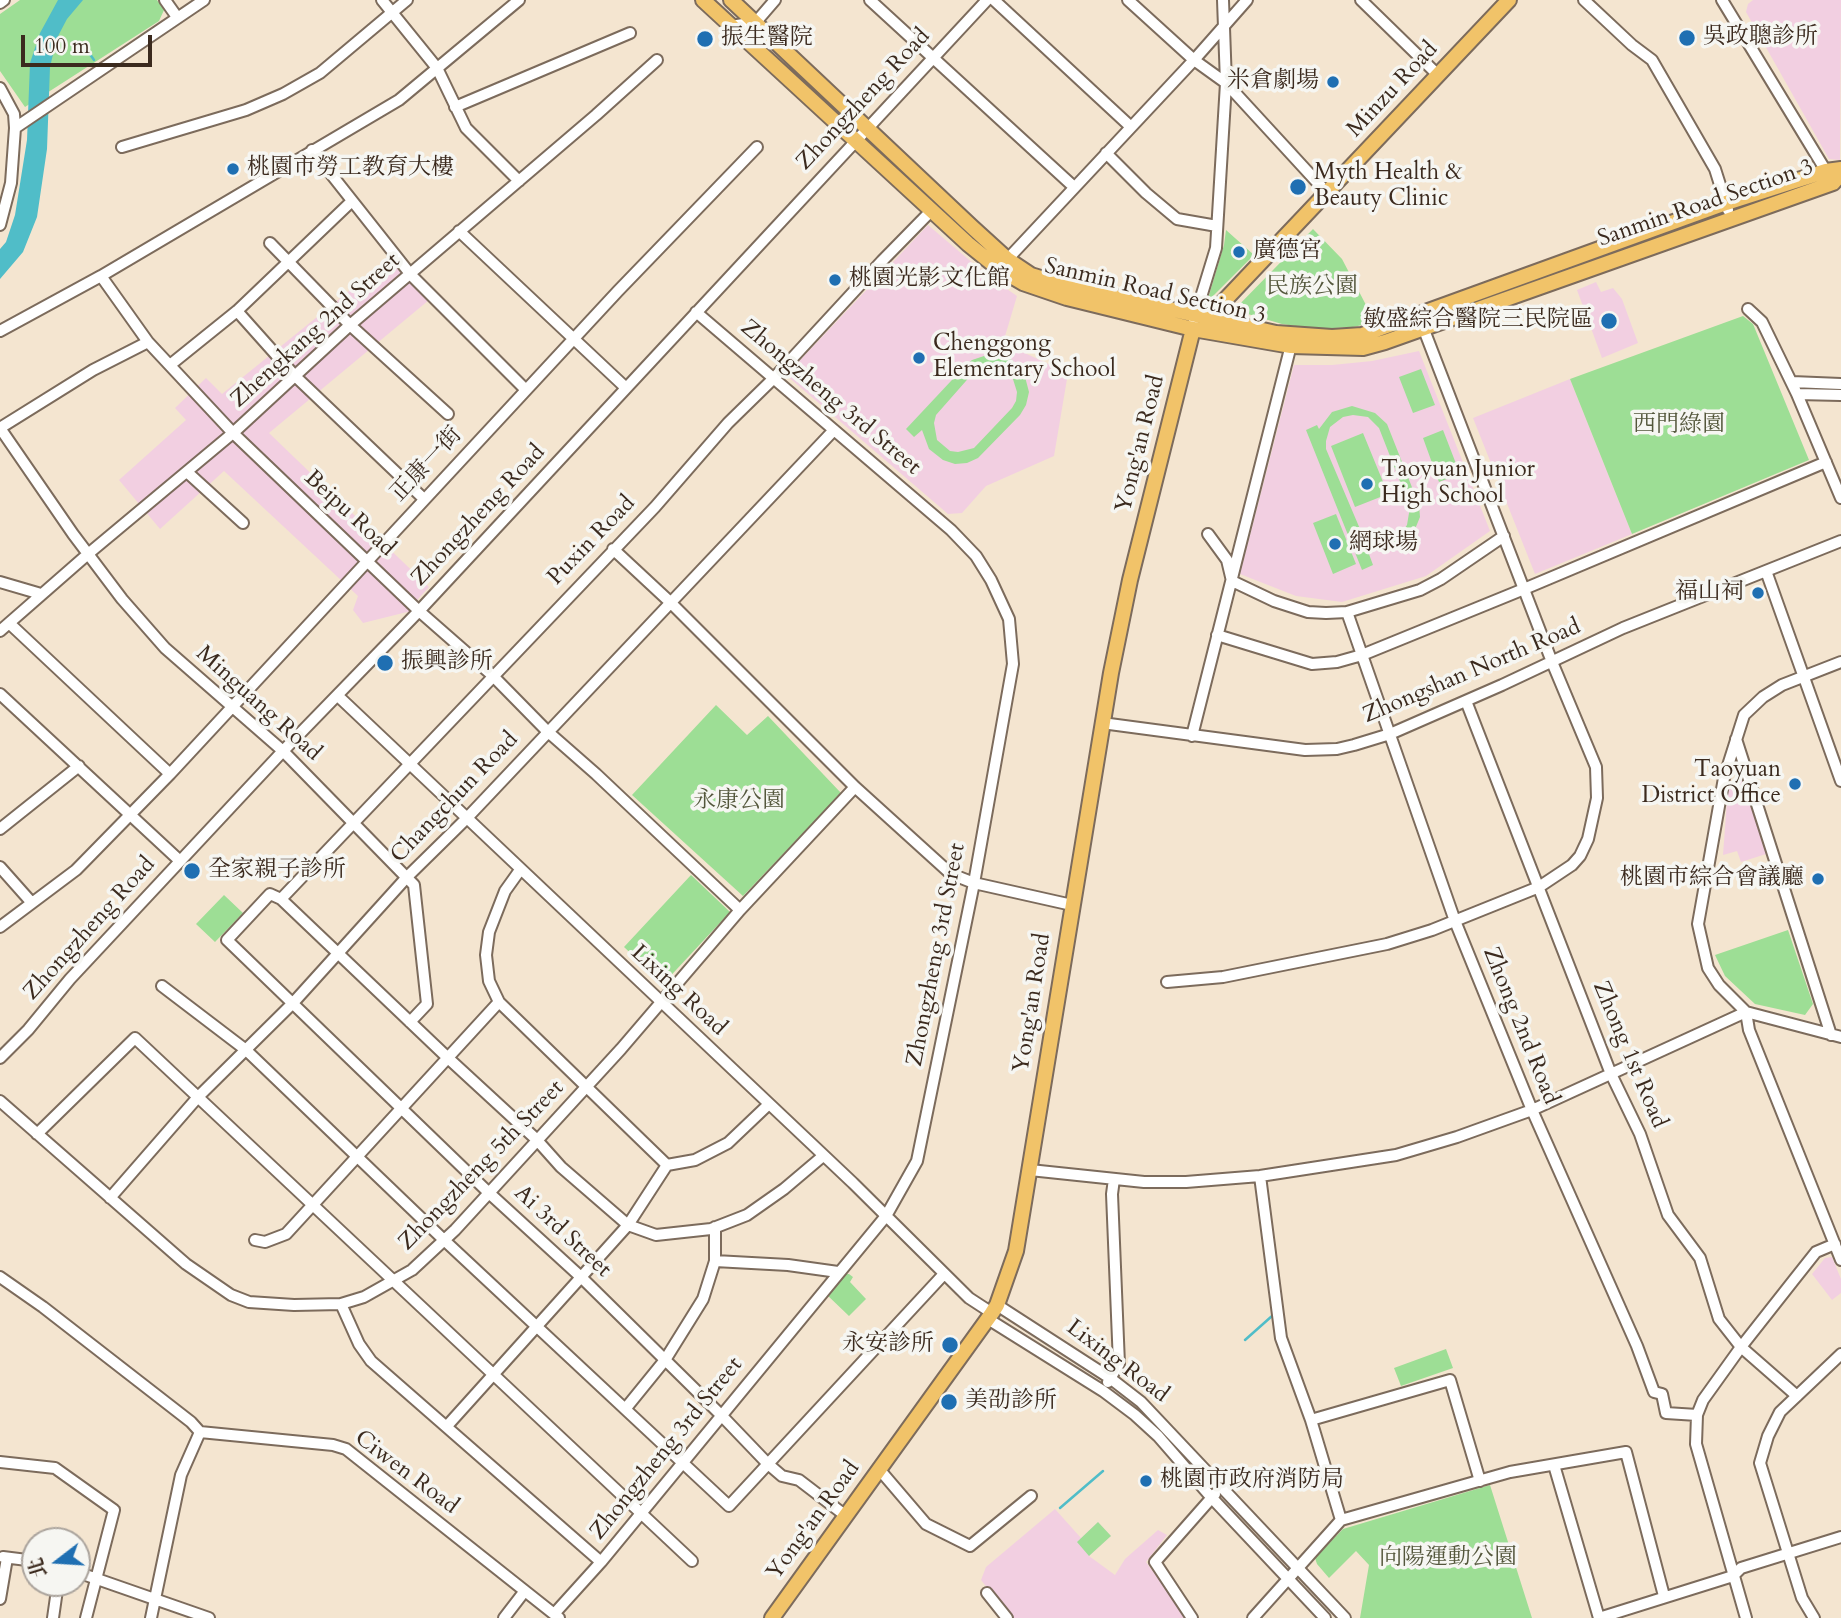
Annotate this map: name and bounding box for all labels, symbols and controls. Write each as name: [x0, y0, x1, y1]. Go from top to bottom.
scale bar: [24, 21, 156, 65]
street label: Zhongzheng Road: [791, 24, 937, 176]
place label: 吳政聰診所: [1703, 24, 1818, 52]
place label: 振生醫院: [721, 25, 813, 53]
marker: 吳政聰診所: [1677, 28, 1697, 48]
marker: 振生醫院: [695, 29, 715, 49]
text: 100 m: [34, 32, 90, 61]
street label: Minzu Road: [1342, 36, 1444, 144]
place label: 米倉劇場: [1227, 68, 1319, 96]
marker: 米倉劇場: [1325, 74, 1341, 90]
street label: Sanmin Road Section 3: [1595, 154, 1817, 254]
place label: 桃園市勞工教育大樓: [247, 155, 454, 183]
place label: Myth Health & Beauty Clinic: [1314, 160, 1463, 214]
marker: 桃園市勞工教育大樓: [225, 161, 241, 177]
marker: Myth Health & Beauty Clinic: [1288, 177, 1308, 197]
place label: 廣德宮: [1253, 238, 1322, 266]
marker: 廣德宮: [1231, 244, 1247, 260]
street label: Zhengkang 2nd Street: [226, 248, 406, 414]
street label: Sanmin Road Section 3: [1042, 253, 1268, 331]
place label: 桃園光影文化館: [849, 266, 1010, 294]
marker: 桃園光影文化館: [827, 272, 843, 288]
park label: 民族公園: [1266, 274, 1358, 302]
place label: 敏盛綜合醫院三民院區: [1363, 307, 1593, 335]
marker: 敏盛綜合醫院三民院區: [1599, 311, 1619, 331]
street label: Zhongzheng 3rd Street: [734, 315, 926, 481]
place label: Chenggong Elementary School: [933, 331, 1116, 385]
marker: Chenggong Elementary School: [911, 350, 927, 366]
street label: Yong'an Road: [1111, 372, 1171, 516]
park label: 西門綠園: [1633, 412, 1725, 440]
street label: 正康一街: [386, 422, 468, 508]
street label: Zhongzheng Road: [406, 440, 552, 592]
place label: Taoyuan Junior High School: [1381, 457, 1535, 511]
street label: Beipu Road: [298, 465, 400, 563]
marker: Taoyuan Junior High School: [1359, 476, 1375, 492]
street label: Puxin Road: [543, 490, 641, 592]
place label: 網球場: [1349, 530, 1418, 558]
marker: 網球場: [1327, 536, 1343, 552]
place label: 福山祠: [1675, 579, 1744, 607]
marker: 福山祠: [1750, 585, 1766, 601]
street label: Zhongshan North Road: [1359, 614, 1585, 730]
street label: Minguang Road: [190, 640, 326, 768]
place label: 振興診所: [401, 649, 493, 677]
marker: 振興診所: [375, 653, 395, 673]
street label: Changchun Road: [385, 727, 525, 869]
place label: Taoyuan District Office: [1641, 757, 1781, 811]
marker: Taoyuan District Office: [1787, 776, 1803, 792]
park label: 永康公園: [693, 788, 785, 816]
street label: Zhongzheng 3rd Street: [902, 841, 972, 1069]
street label: Zhongzheng Road: [18, 852, 162, 1006]
place label: 全家親子診所: [208, 857, 346, 885]
marker: 全家親子診所: [182, 861, 202, 881]
place label: 桃園市綜合會議廳: [1620, 865, 1804, 893]
marker: 桃園市綜合會議廳: [1810, 871, 1826, 887]
street label: Yong'an Road: [1008, 931, 1058, 1075]
street label: Lixing Road: [624, 940, 732, 1042]
street label: Zhong 2nd Road: [1476, 943, 1564, 1109]
street label: Zhong 1st Road: [1586, 977, 1672, 1133]
street label: Zhongzheng 5th Street: [394, 1075, 570, 1257]
street label: Ai 3rd Street: [508, 1180, 616, 1284]
street label: Lixing Road: [1060, 1315, 1174, 1409]
place label: 永安診所: [842, 1331, 934, 1359]
marker: 永安診所: [940, 1335, 960, 1355]
street label: Zhongzheng 3rd Street: [585, 1352, 749, 1546]
place label: 美劭診所: [965, 1388, 1057, 1416]
marker: 美劭診所: [939, 1392, 959, 1412]
street label: Ciwen Road: [349, 1425, 463, 1521]
street label: Yong'an Road: [762, 1456, 866, 1586]
place label: 桃園市政府消防局: [1160, 1467, 1344, 1495]
marker: 桃園市政府消防局: [1138, 1473, 1154, 1489]
north arrow: [21, 1527, 91, 1597]
park label: 向陽運動公園: [1379, 1545, 1517, 1573]
text: 北: [23, 1555, 53, 1580]

